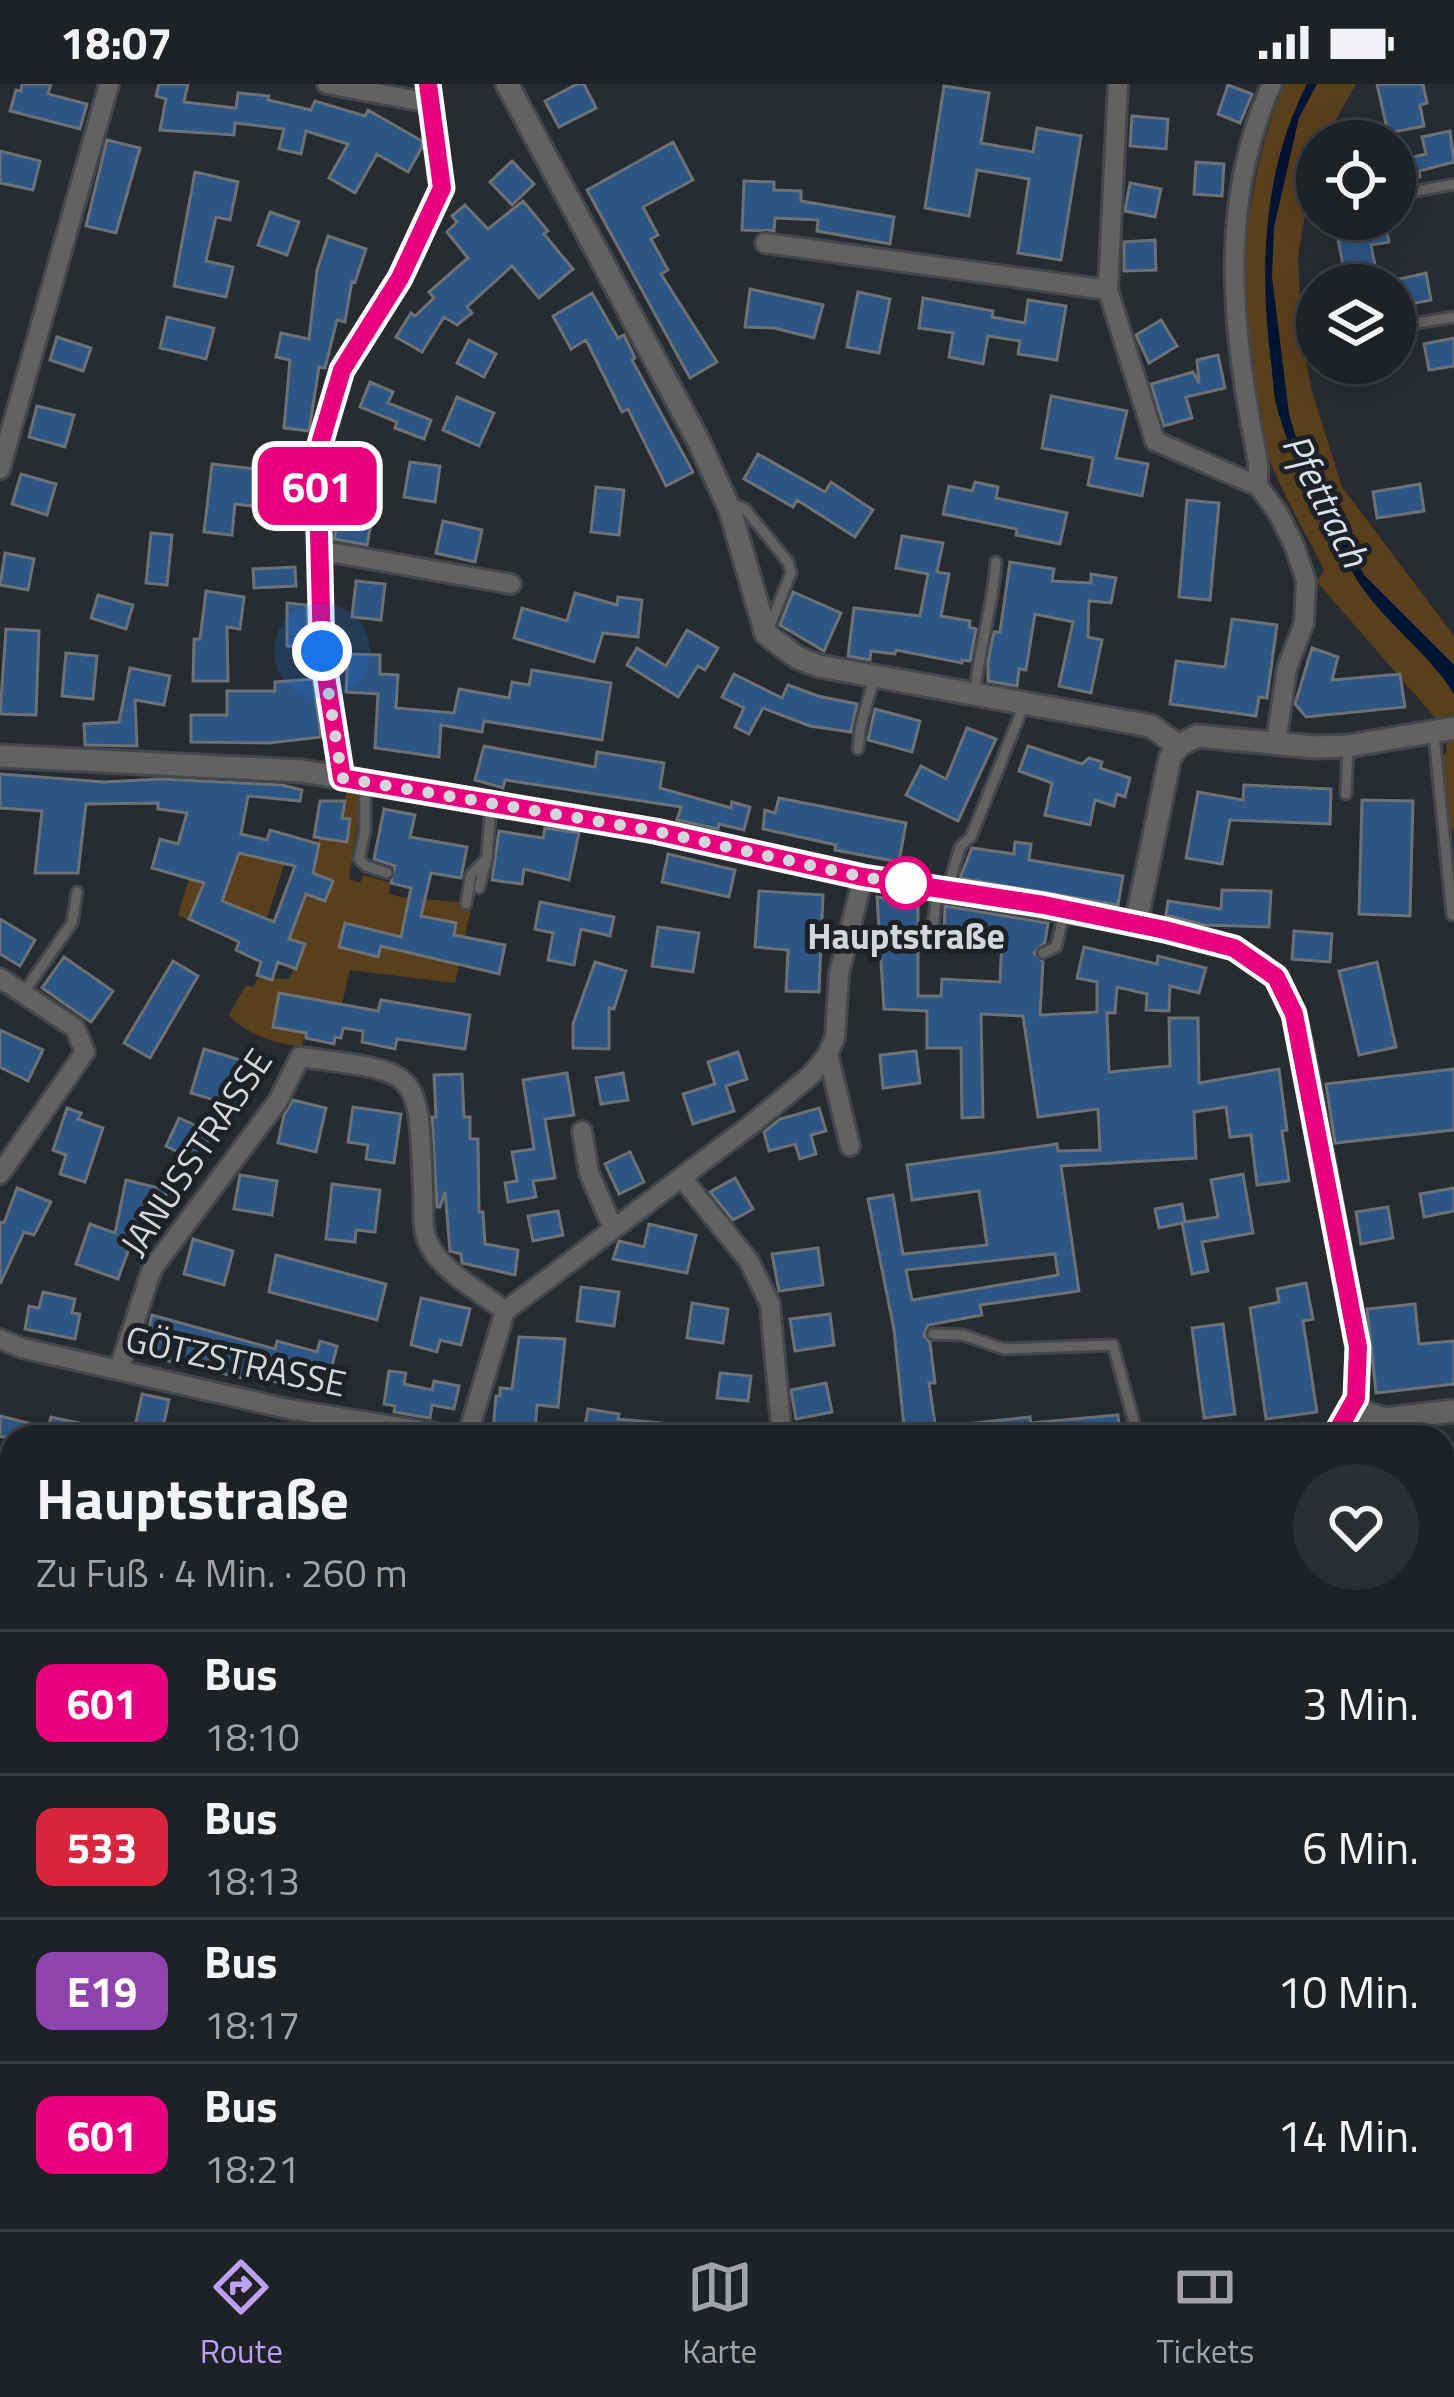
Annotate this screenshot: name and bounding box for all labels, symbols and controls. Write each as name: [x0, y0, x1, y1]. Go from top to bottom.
text: 18:07: [60, 8, 172, 76]
map controls: [1296, 120, 1416, 384]
button: locate: [1296, 120, 1416, 240]
button: layers: [1296, 264, 1416, 384]
water label: Pfettrach: [1268, 423, 1386, 578]
line badge: 601: [248, 447, 386, 525]
text: 601: [282, 454, 352, 518]
your location: [292, 621, 352, 681]
marker: Hauptstraße: [881, 858, 931, 908]
place label: Hauptstraße: [807, 908, 1005, 963]
street label: JANUSSTRASSE: [106, 1037, 285, 1266]
street label: GÖTZSTRASSE: [121, 1310, 351, 1411]
text: Hauptstraße: [36, 1454, 349, 1541]
button: heart: [1293, 1464, 1419, 1590]
text: Zu Fuß · 4 Min. · 260 m: [36, 1543, 408, 1602]
text: Bus: [204, 1639, 278, 1707]
text: 3 Min.: [1302, 1669, 1419, 1737]
text: 601: [67, 1671, 137, 1735]
text: 18:10: [204, 1707, 300, 1766]
text: Bus: [204, 1783, 278, 1851]
text: 6 Min.: [1302, 1813, 1419, 1881]
text: 533: [67, 1815, 137, 1879]
text: 18:13: [204, 1851, 300, 1910]
text: Bus: [204, 1927, 278, 1995]
text: 10 Min.: [1277, 1957, 1419, 2025]
text: E19: [67, 1959, 137, 2023]
text: 18:17: [204, 1995, 300, 2054]
text: Bus: [204, 2071, 278, 2139]
text: 14 Min.: [1277, 2101, 1419, 2169]
text: 601: [67, 2103, 137, 2167]
text: 18:21: [204, 2139, 300, 2198]
tab: Route: [200, 2254, 283, 2376]
tab: Karte: [682, 2254, 757, 2376]
tab: Tickets: [1156, 2254, 1254, 2376]

